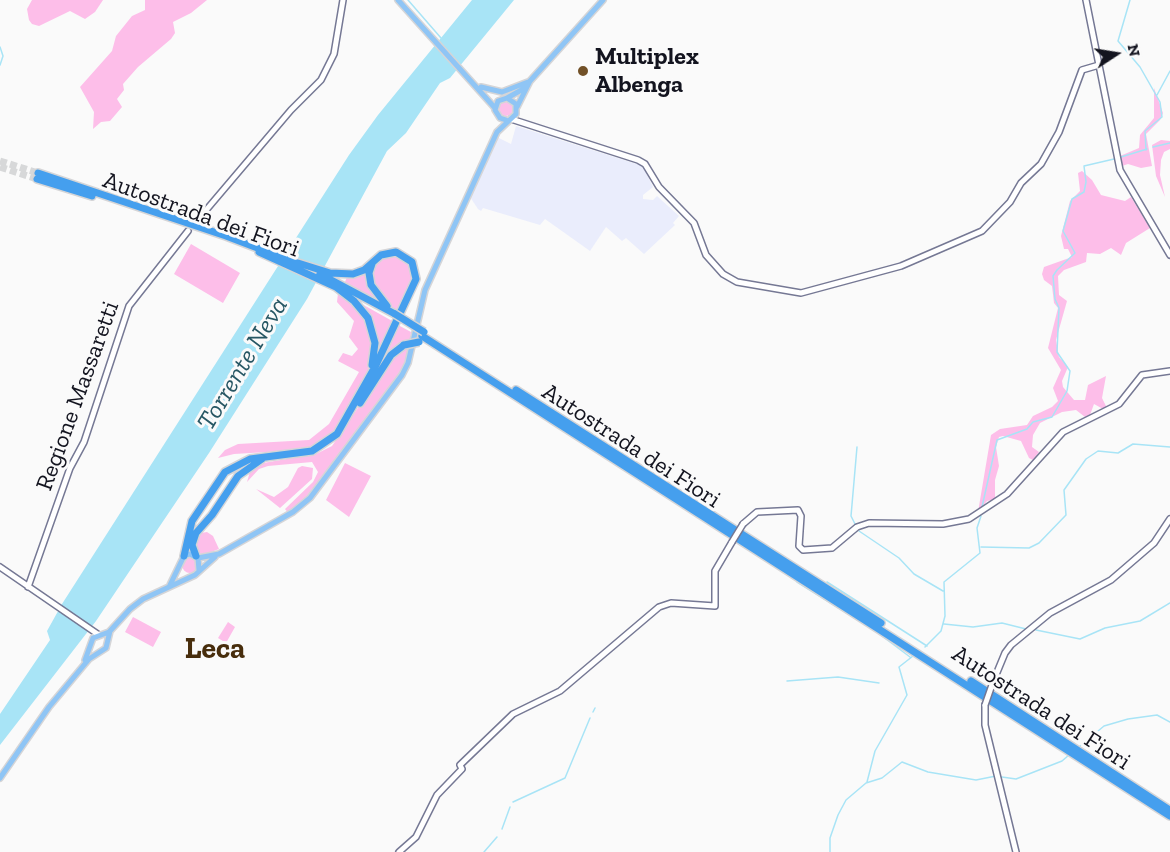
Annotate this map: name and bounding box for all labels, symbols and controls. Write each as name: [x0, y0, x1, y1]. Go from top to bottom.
north arrow: [1086, 24, 1146, 84]
text: N: [1124, 42, 1145, 58]
place label: Multiplex Albenga: [595, 43, 699, 99]
marker: Multiplex Albenga: [576, 64, 590, 78]
street label: Autostrada dei Fiori: [99, 166, 303, 264]
water label: Torrente Neva: [191, 292, 295, 436]
street label: Regione Massaretti: [30, 297, 126, 495]
street label: Autostrada dei Fiori: [536, 378, 726, 514]
district label: Leca: [185, 631, 245, 667]
street label: Autostrada dei Fiori: [946, 640, 1136, 776]

